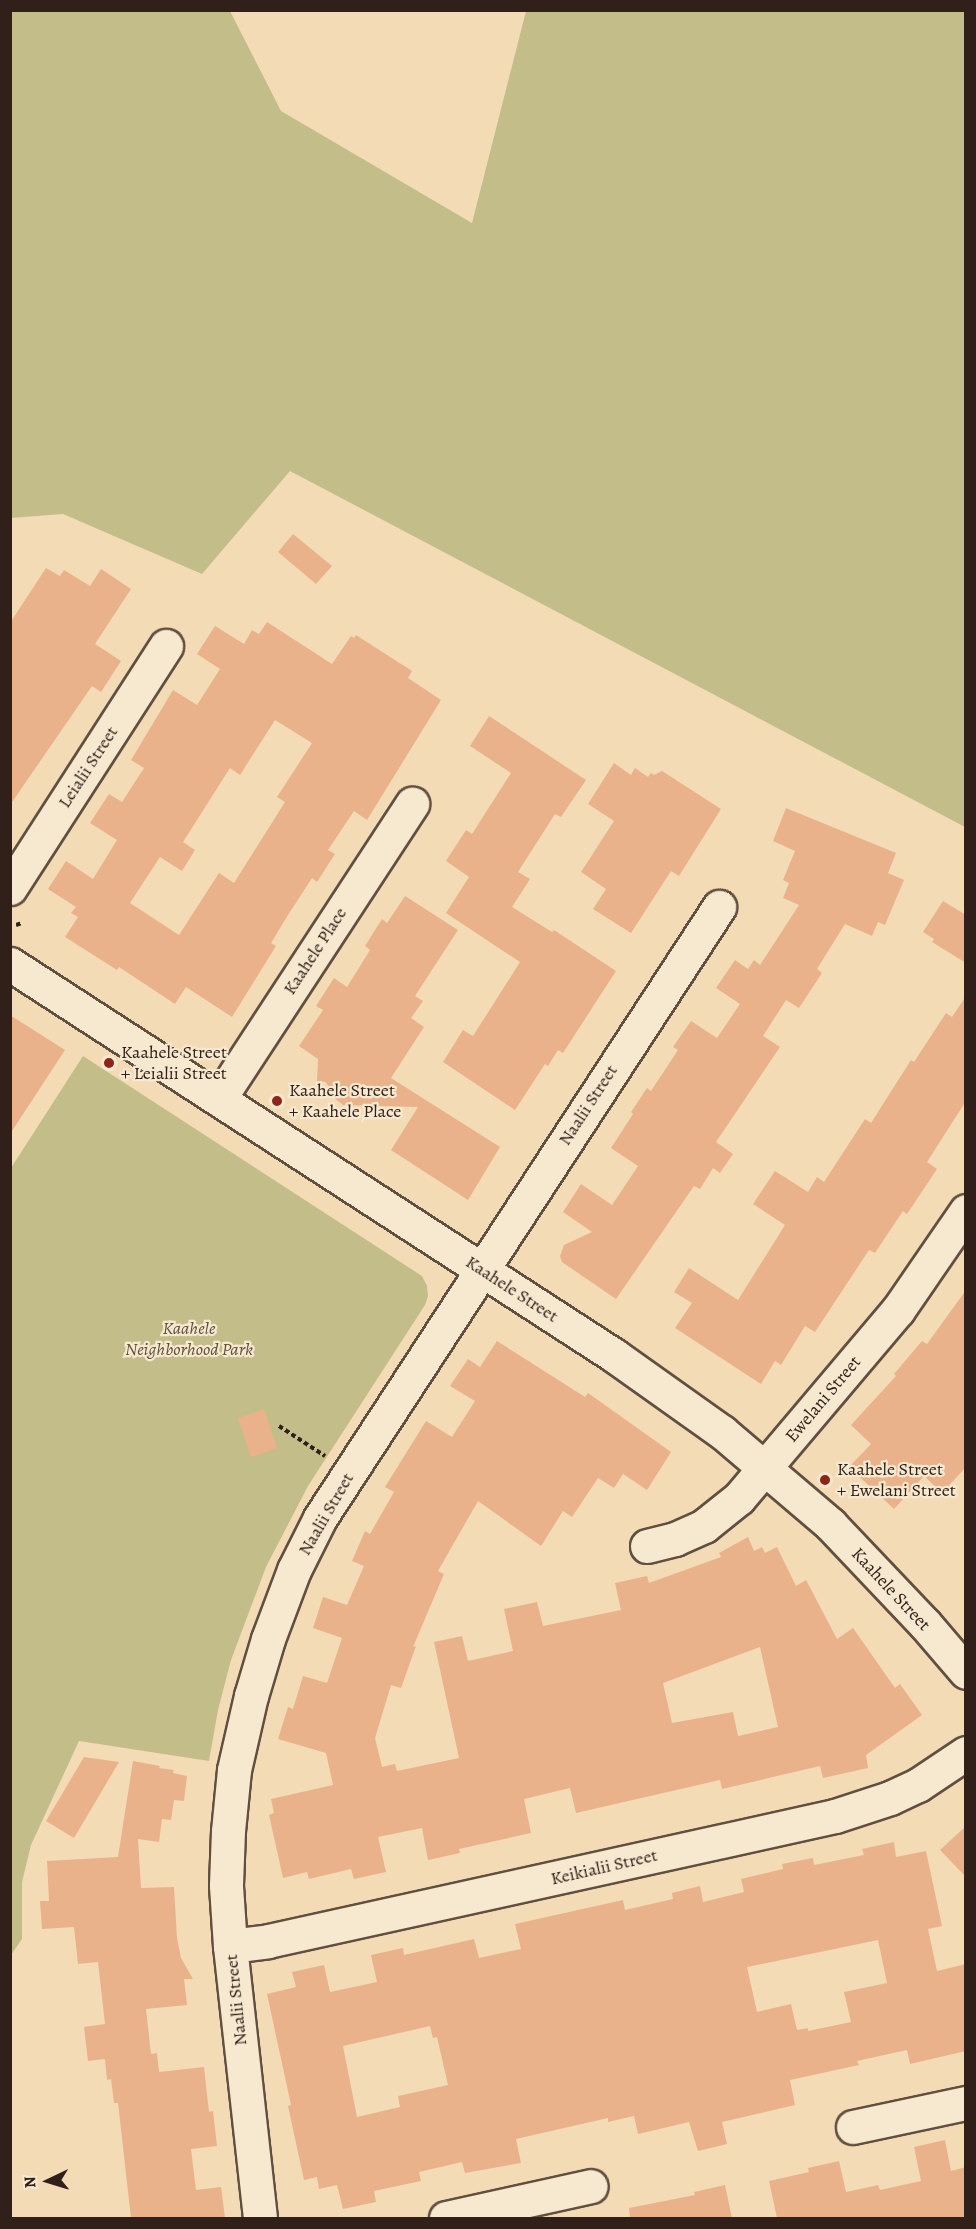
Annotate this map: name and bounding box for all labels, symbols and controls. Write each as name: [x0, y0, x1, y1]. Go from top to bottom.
street label: Leialii Street: [54, 722, 122, 812]
street label: Kaahele Place: [279, 903, 351, 999]
place label: Kaahele Street + Leialii Street: [121, 1042, 227, 1084]
marker: Kaahele Street + Leialii Street: [102, 1056, 116, 1070]
street label: Naalii Street: [554, 1061, 622, 1149]
place label: Kaahele Street + Kaahele Place: [289, 1080, 401, 1122]
marker: Kaahele Street + Kaahele Place: [270, 1094, 284, 1108]
street label: Kaahele Street: [462, 1251, 562, 1327]
park label: Kaahele Neighborhood Park: [125, 1318, 253, 1360]
street label: Ewelani Street: [781, 1351, 865, 1447]
place label: Kaahele Street + Ewelani Street: [837, 1459, 956, 1502]
street label: Naalii Street: [294, 1469, 358, 1559]
marker: Kaahele Street + Ewelani Street: [818, 1473, 832, 1487]
street label: Kaahele Street: [847, 1543, 935, 1635]
street label: Keikialii Street: [549, 1844, 659, 1890]
street label: Naalii Street: [220, 1953, 252, 2047]
north arrow: [18, 2151, 78, 2211]
text: N: [19, 2176, 41, 2189]

